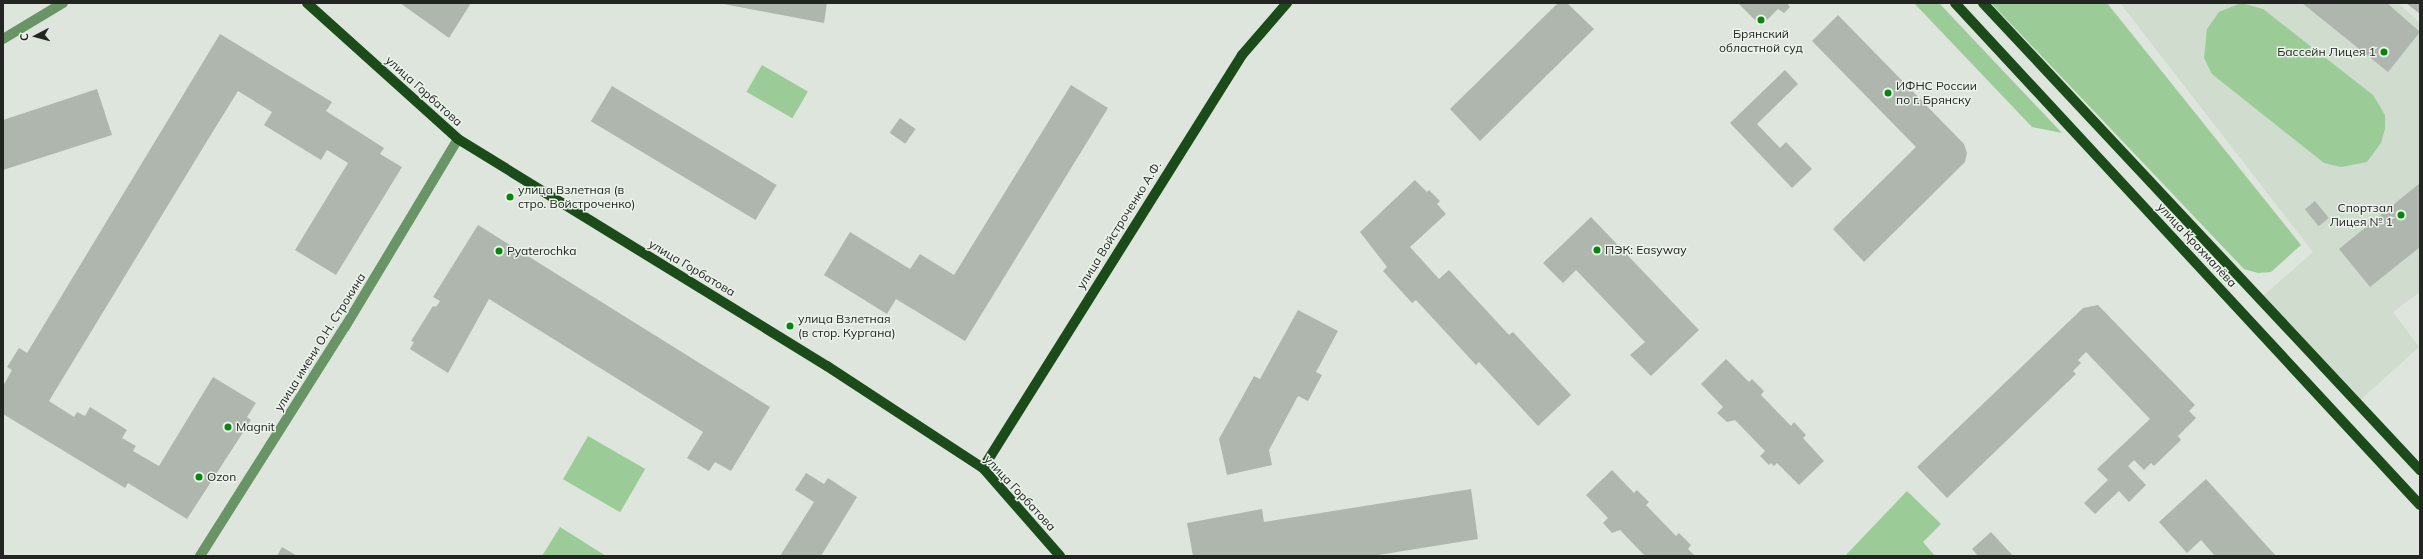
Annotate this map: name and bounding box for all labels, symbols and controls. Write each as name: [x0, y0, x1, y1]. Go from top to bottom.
marker: Брянский областной суд: [1756, 15, 1766, 25]
north arrow: [16, 16, 56, 56]
place label: Брянский областной суд: [1719, 27, 1803, 55]
text: С: [17, 33, 31, 42]
place label: Бассейн Лицея 1: [2277, 45, 2376, 59]
marker: Бассейн Лицея 1: [2379, 47, 2389, 57]
street label: улица Горбатова: [383, 53, 465, 129]
place label: ИФНС России по г. Брянску: [1896, 79, 1977, 107]
marker: ИФНС России по г. Брянску: [1883, 88, 1893, 98]
street label: улица Войстроченко А.Ф.: [1074, 158, 1164, 292]
place label: улица Взлетная (в стро. Войстроченко): [518, 183, 635, 211]
marker: улица Взлетная (в стро. Войстроченко): [505, 192, 515, 202]
street label: улица Крахмалёва: [2154, 200, 2240, 290]
place label: Спортзал Лицея № 1: [2330, 201, 2393, 229]
marker: Спортзал Лицея № 1: [2396, 210, 2406, 220]
street label: улица Горбатова: [646, 237, 738, 299]
place label: ПЭК: Easyway: [1605, 243, 1687, 257]
place label: Pyaterochka: [507, 244, 576, 258]
marker: ПЭК: Easyway: [1592, 245, 1602, 255]
marker: Pyaterochka: [494, 246, 504, 256]
street label: улица имени О.Н. Строкина: [271, 270, 369, 414]
place label: улица Взлетная (в стор. Кургана): [798, 312, 895, 340]
marker: улица Взлетная (в стор. Кургана): [785, 321, 795, 331]
place label: Magnit: [236, 420, 275, 434]
marker: Magnit: [223, 422, 233, 432]
street label: улица Горбатова: [981, 452, 1059, 534]
place label: Ozon: [207, 470, 236, 484]
marker: Ozon: [194, 472, 204, 482]

